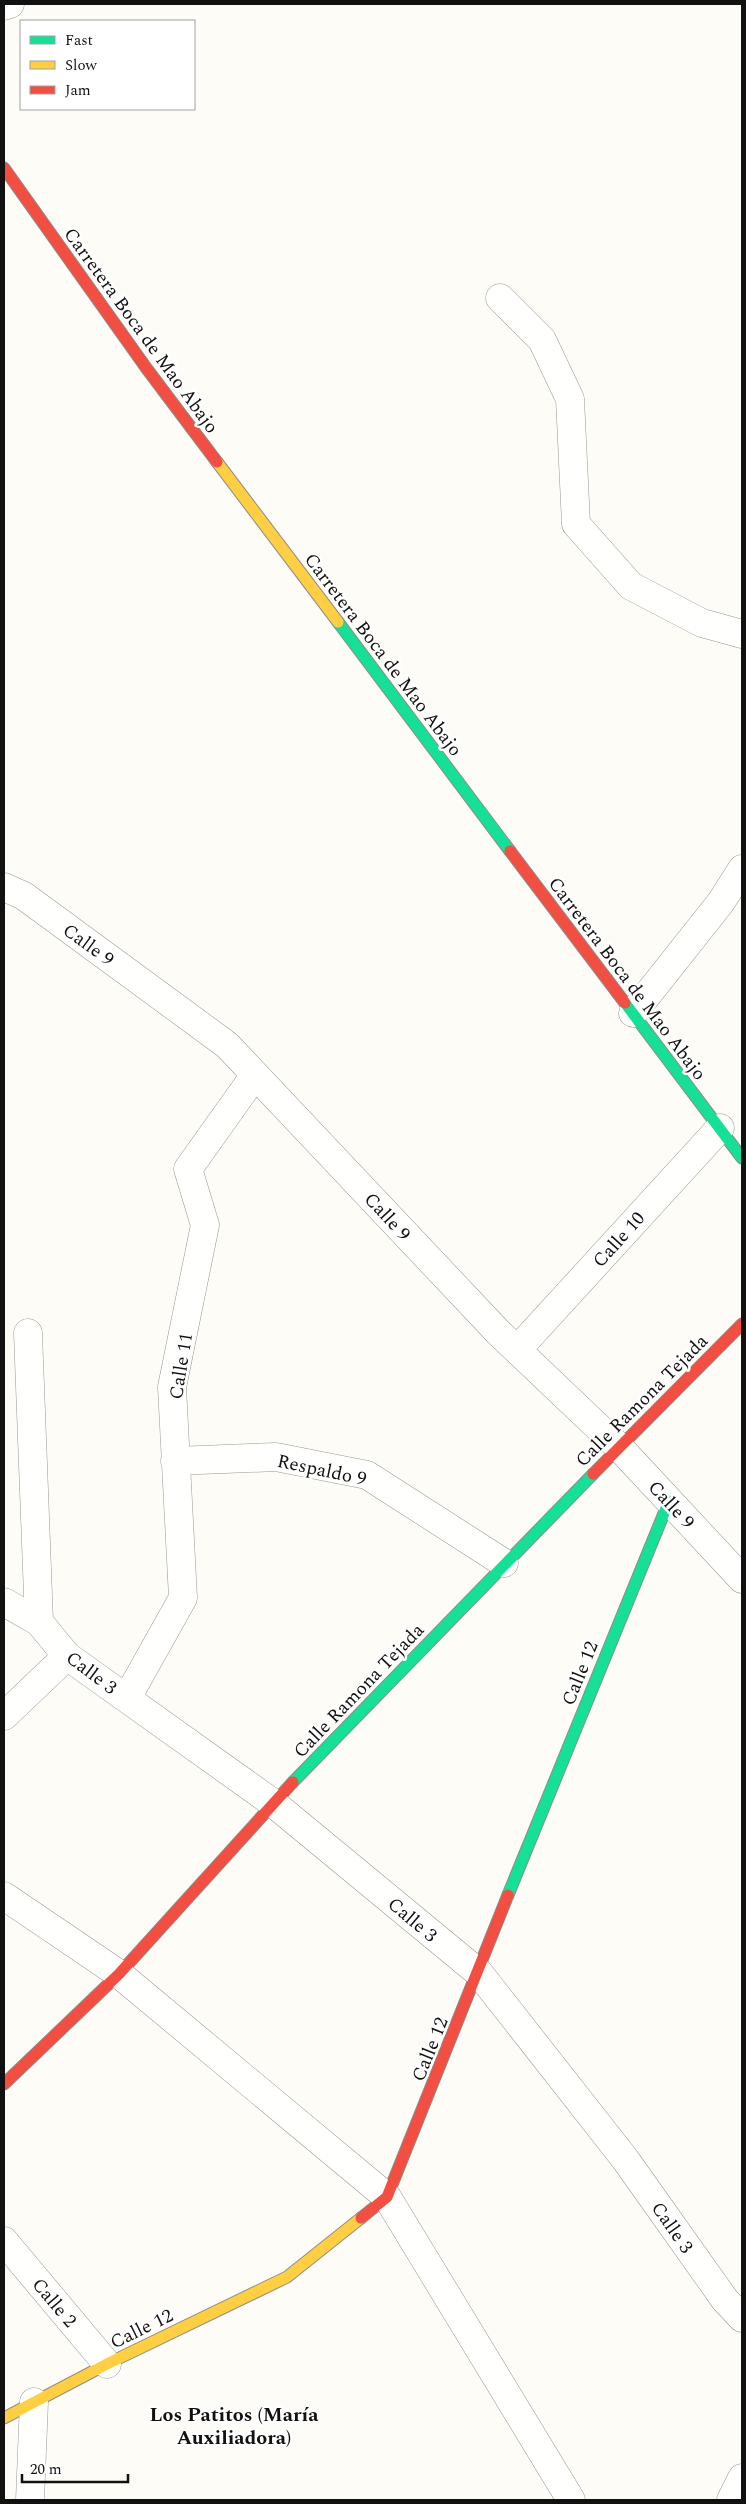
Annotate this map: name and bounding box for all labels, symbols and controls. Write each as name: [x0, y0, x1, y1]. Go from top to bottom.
legend: [20, 20, 195, 110]
text: Fast: [65, 29, 93, 52]
text: Slow: [65, 54, 97, 77]
text: Jam: [65, 79, 91, 102]
street label: Carretera Boca de Mao Abajo: [56, 222, 226, 440]
street label: Carretera Boca de Mao Abajo: [296, 547, 469, 763]
street label: Carretera Boca de Mao Abajo: [540, 871, 713, 1087]
street label: Calle 9: [56, 917, 120, 974]
street label: Calle 9: [357, 1186, 417, 1248]
street label: Calle 10: [586, 1205, 652, 1275]
street label: Calle Ramona Tejada: [569, 1327, 716, 1474]
street label: Calle 11: [162, 1331, 201, 1402]
street label: Respaldo 9: [274, 1447, 369, 1494]
street label: Calle 9: [641, 1474, 701, 1536]
street label: Calle Ramona Tejada: [287, 1616, 432, 1765]
street label: Calle 12: [554, 1637, 606, 1710]
street label: Calle 3: [59, 1644, 123, 1702]
street label: Calle 3: [381, 1891, 444, 1950]
street label: Calle 12: [404, 2013, 456, 2086]
street label: Calle 3: [643, 2196, 700, 2260]
street label: Calle 2: [24, 2272, 83, 2334]
street label: Calle 12: [105, 2302, 178, 2357]
district label: Los Patitos (María Auxiliadora): [150, 2400, 319, 2453]
scale bar: [22, 2452, 129, 2484]
text: 20 m: [30, 2458, 62, 2481]

